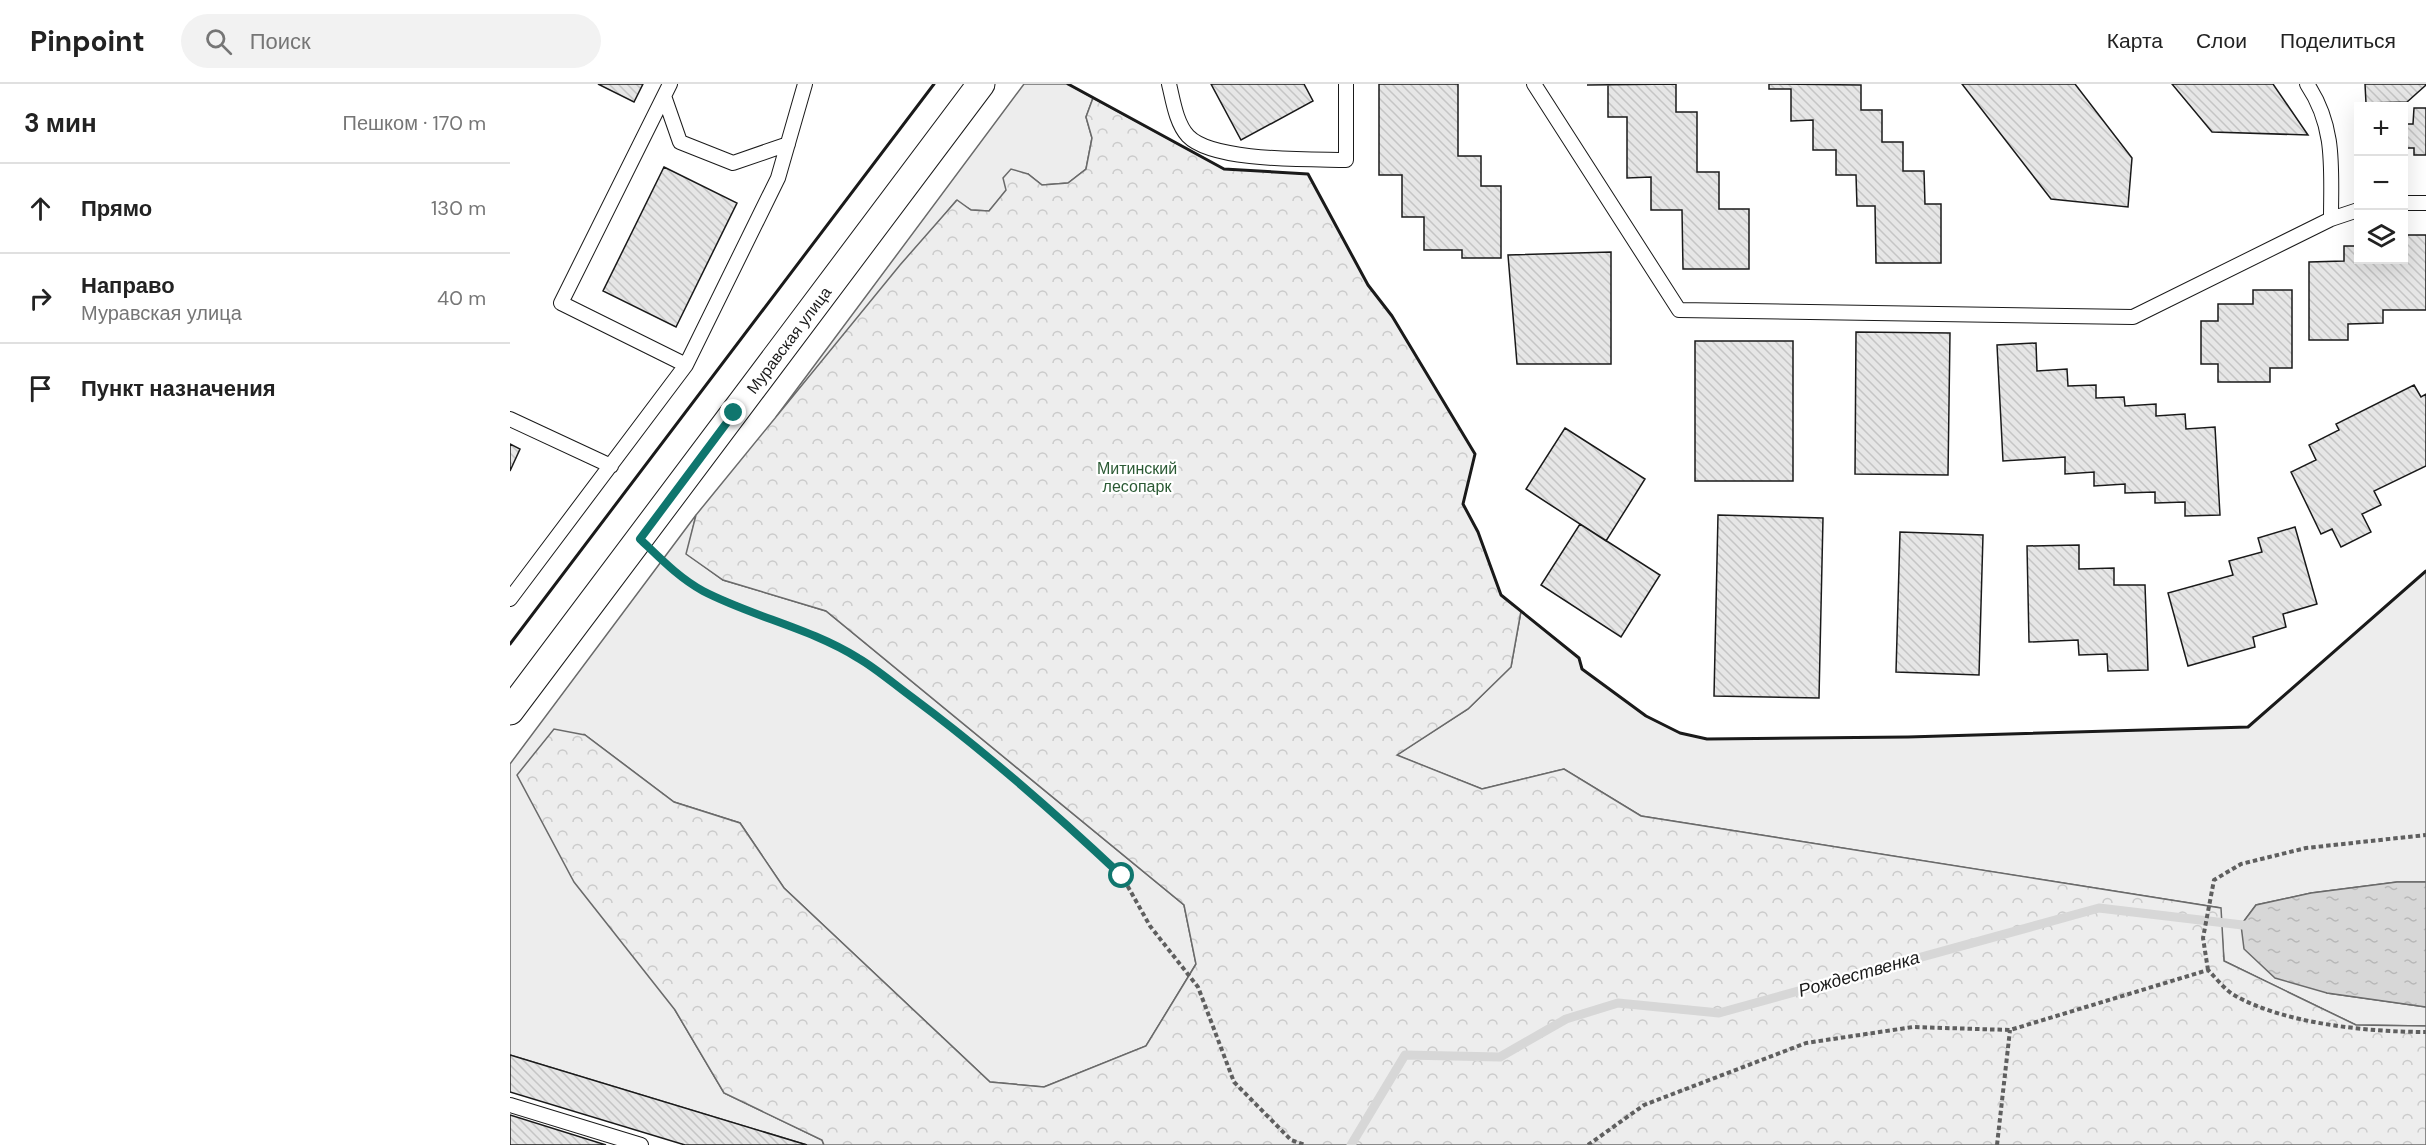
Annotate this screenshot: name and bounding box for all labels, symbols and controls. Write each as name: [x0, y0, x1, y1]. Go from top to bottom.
search box: [181, 14, 601, 68]
text: Pinpoint: [30, 23, 145, 60]
icon: search: [202, 25, 235, 58]
text: Поиск: [250, 27, 311, 56]
text: Карта: [2107, 27, 2163, 55]
text: Слои: [2196, 27, 2247, 55]
text: Поделиться: [2280, 27, 2396, 55]
map controls: [2354, 102, 2408, 264]
button: +: [2354, 102, 2408, 156]
text: 3 мин: [24, 106, 97, 140]
text: Пешком · 170 m: [343, 110, 486, 136]
button: −: [2354, 156, 2408, 210]
icon: ahead: [24, 192, 57, 225]
text: Прямо: [81, 194, 152, 223]
text: 130 m: [431, 195, 486, 221]
button: layers: [2354, 210, 2408, 264]
text: Направо: [81, 271, 175, 300]
icon: right: [24, 282, 57, 315]
street label: Муравская улица: [742, 282, 836, 398]
text: 40 m: [437, 285, 486, 311]
text: Муравская улица: [81, 300, 242, 326]
icon: arrive: [24, 372, 57, 405]
text: Пункт назначения: [81, 374, 276, 403]
route end: [720, 399, 746, 425]
park label: Митинский лесопарк: [1097, 458, 1177, 497]
route start: [1108, 862, 1134, 888]
water label: Рождественка: [1796, 945, 1922, 1003]

